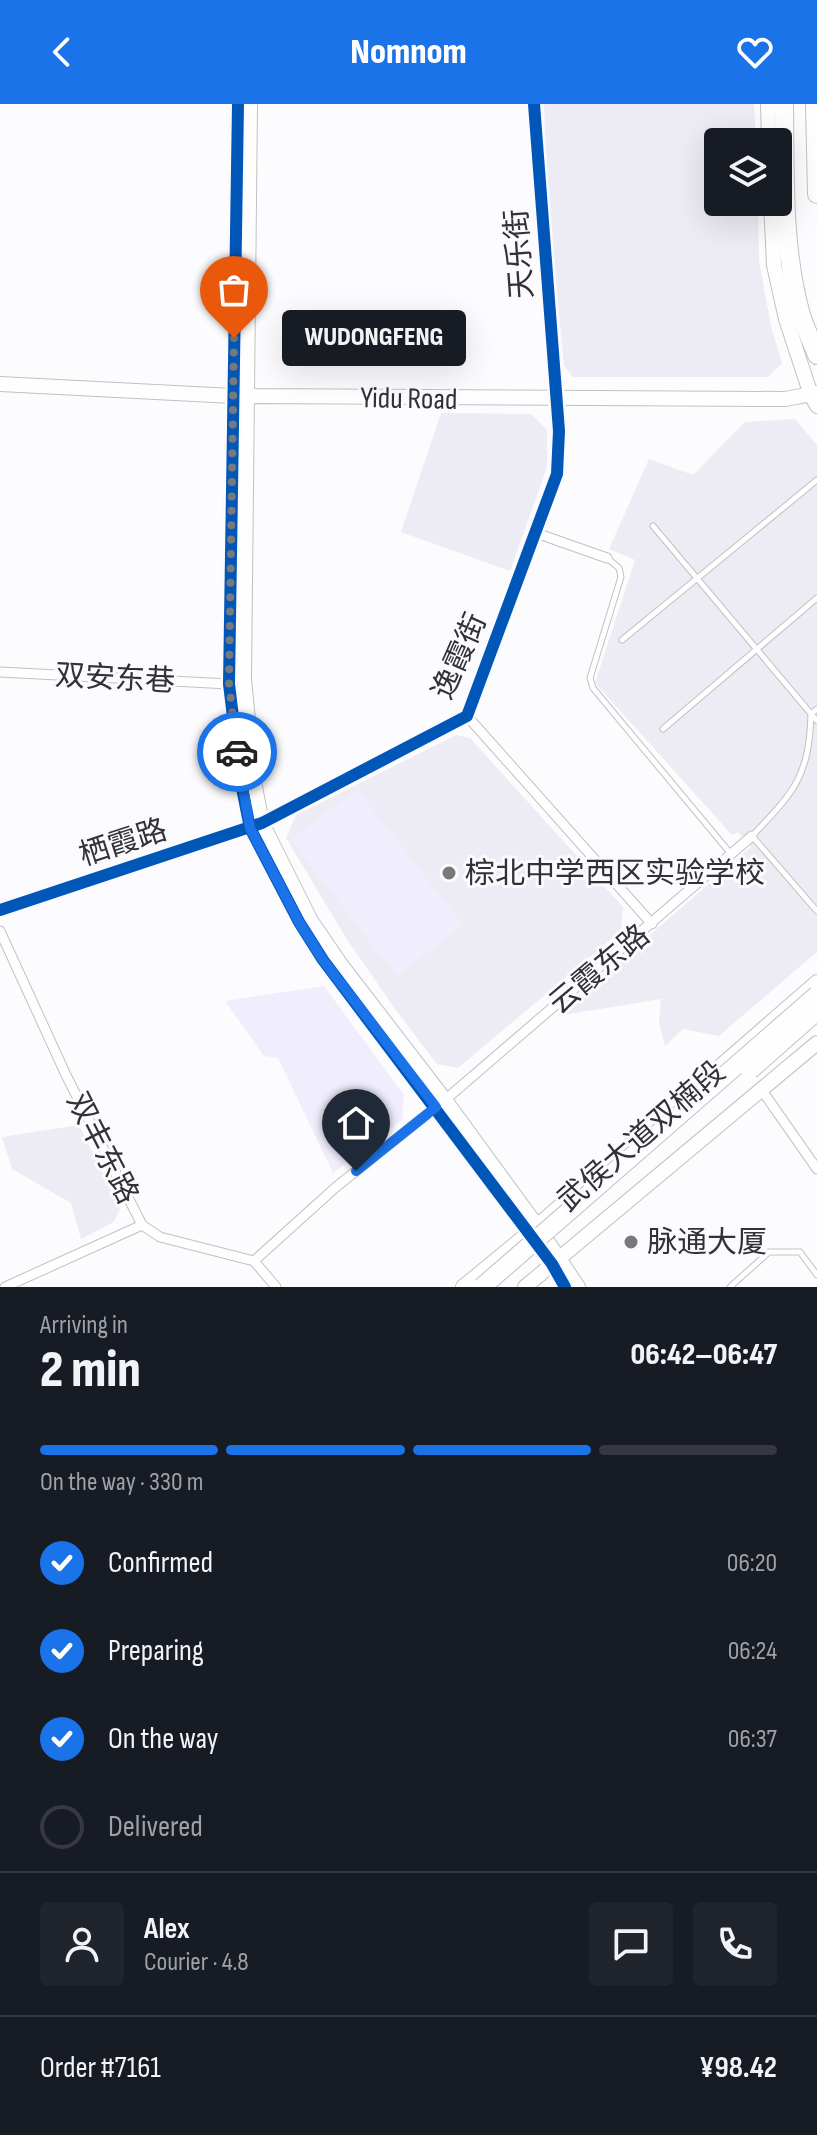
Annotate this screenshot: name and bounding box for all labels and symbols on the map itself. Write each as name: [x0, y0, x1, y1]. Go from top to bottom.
street label: 天乐街: [499, 208, 541, 300]
pin: [200, 256, 268, 338]
callout: WUDONGFENG: [282, 310, 466, 366]
street label: Yidu Road: [360, 380, 458, 418]
street label: 逸霞街: [425, 608, 495, 705]
street label: 双安东巷: [54, 658, 176, 700]
courier: [197, 712, 277, 792]
street label: 栖霞路: [75, 812, 172, 874]
place label: 棕北中学西区实验学校: [465, 856, 765, 892]
marker: 棕北中学西区实验学校: [440, 864, 458, 882]
street label: 云霞东路: [542, 917, 657, 1022]
street label: 武侯大道双楠段: [551, 1054, 733, 1219]
street label: 双丰东路: [59, 1087, 145, 1210]
pin: [322, 1089, 390, 1171]
place label: 脉通大厦: [647, 1225, 767, 1261]
marker: 脉通大厦: [622, 1233, 640, 1251]

